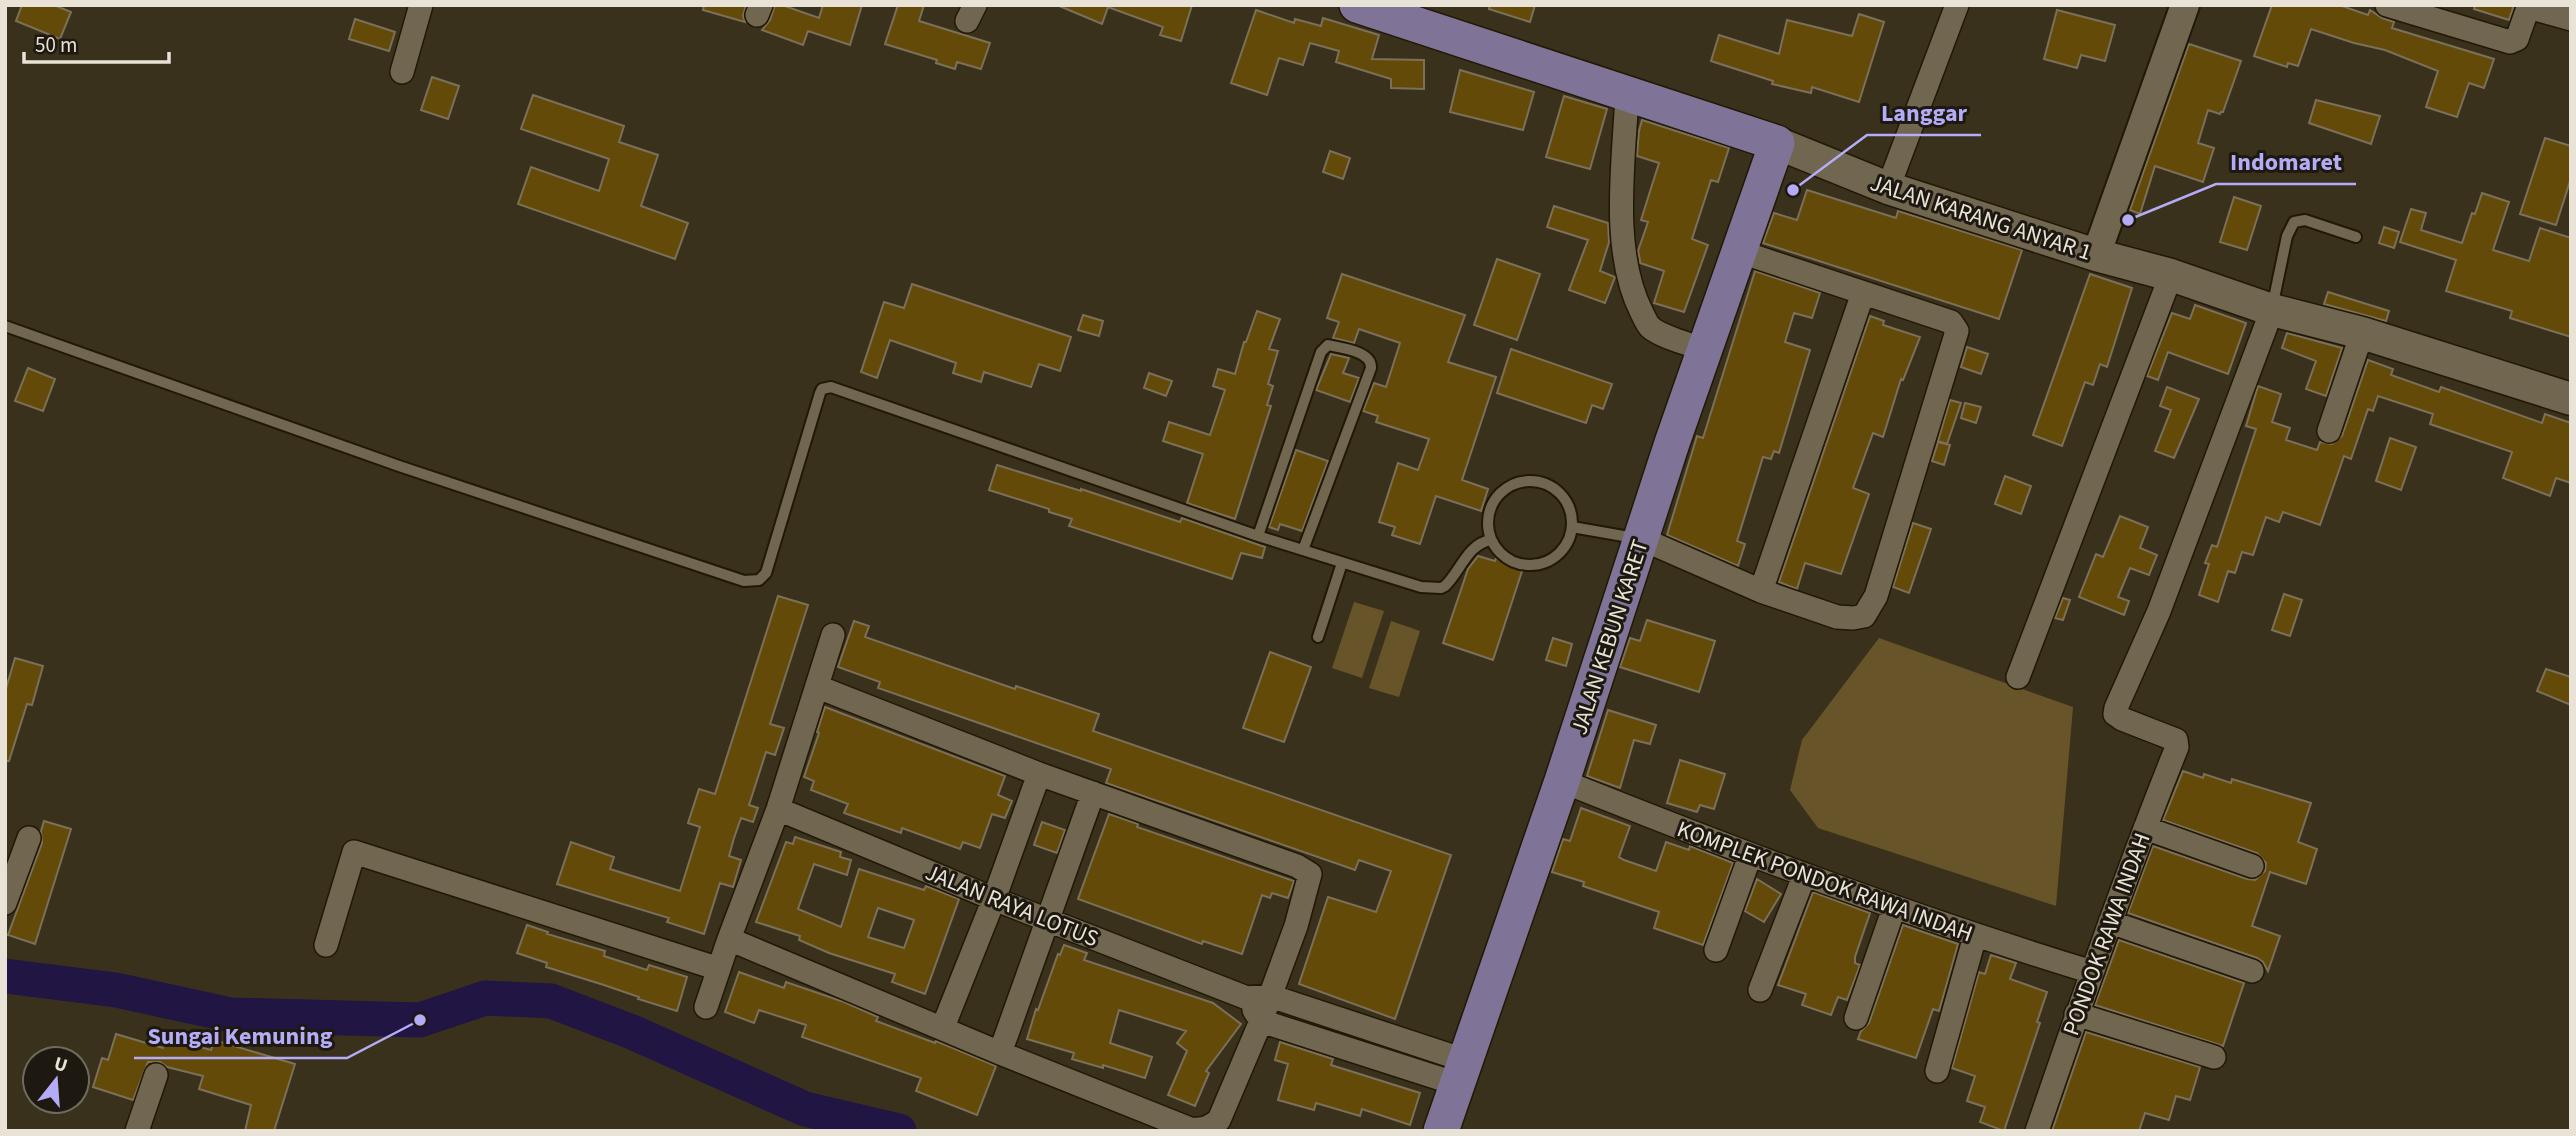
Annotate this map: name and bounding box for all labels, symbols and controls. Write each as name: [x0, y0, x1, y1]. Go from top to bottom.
scale bar: [24, 21, 170, 65]
text: 50 m: [35, 30, 77, 60]
callout: Langgar: [1867, 90, 1981, 135]
text: Langgar: [1881, 96, 1968, 131]
callout: Indomaret: [2216, 139, 2356, 184]
text: Indomaret: [2230, 145, 2342, 180]
street label: JALAN KARANG ANYAR 1: [1866, 166, 2096, 269]
street label: JALAN KEBUN KARET: [1562, 535, 1657, 739]
street label: KOMPLEK PONDOK RAWA INDAH: [1672, 813, 1977, 950]
street label: PONDOK RAWA INDAH: [2054, 828, 2158, 1040]
street label: JALAN RAYA LOTUS: [920, 856, 1103, 955]
callout: Sungai Kemuning: [134, 1013, 347, 1058]
text: Sungai Kemuning: [147, 1019, 333, 1054]
north arrow: [21, 1045, 91, 1115]
text: U: [51, 1050, 71, 1080]

